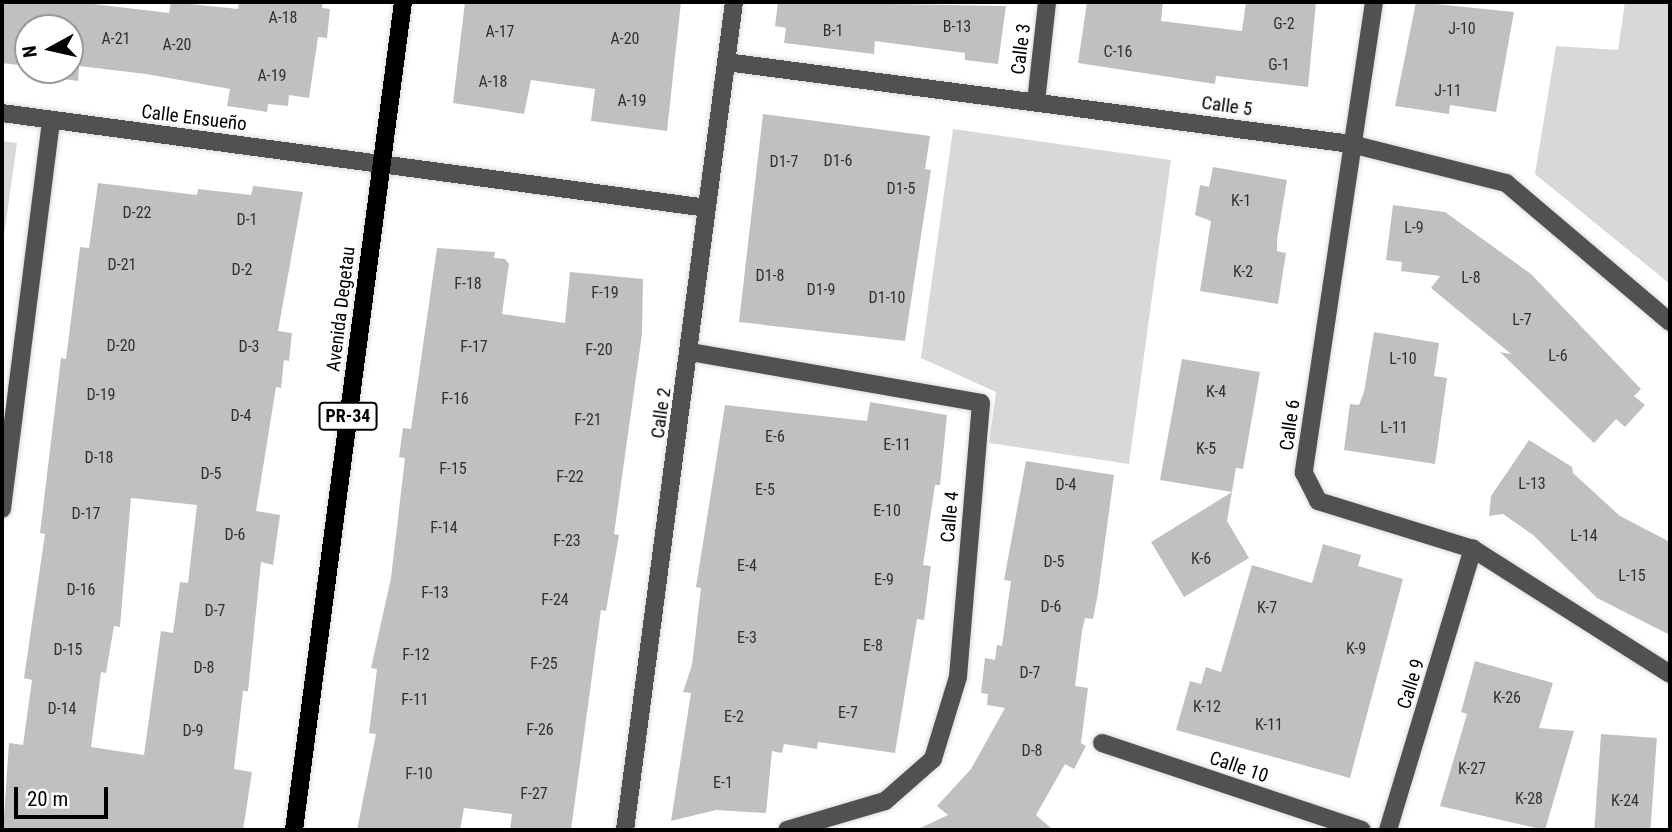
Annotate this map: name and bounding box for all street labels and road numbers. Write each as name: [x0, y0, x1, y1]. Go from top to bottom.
street label: Calle 3: [1007, 22, 1035, 76]
street label: Calle 5: [1200, 91, 1254, 121]
street label: Calle Ensueño: [140, 100, 248, 136]
street label: Avenida Degetau: [322, 245, 360, 373]
street label: Calle 2: [646, 386, 676, 440]
street label: Calle 6: [1275, 398, 1305, 452]
road number: PR-34: [318, 402, 378, 430]
street label: Calle 4: [936, 490, 964, 544]
street label: Calle 9: [1393, 656, 1429, 712]
street label: Calle 10: [1207, 746, 1271, 788]

